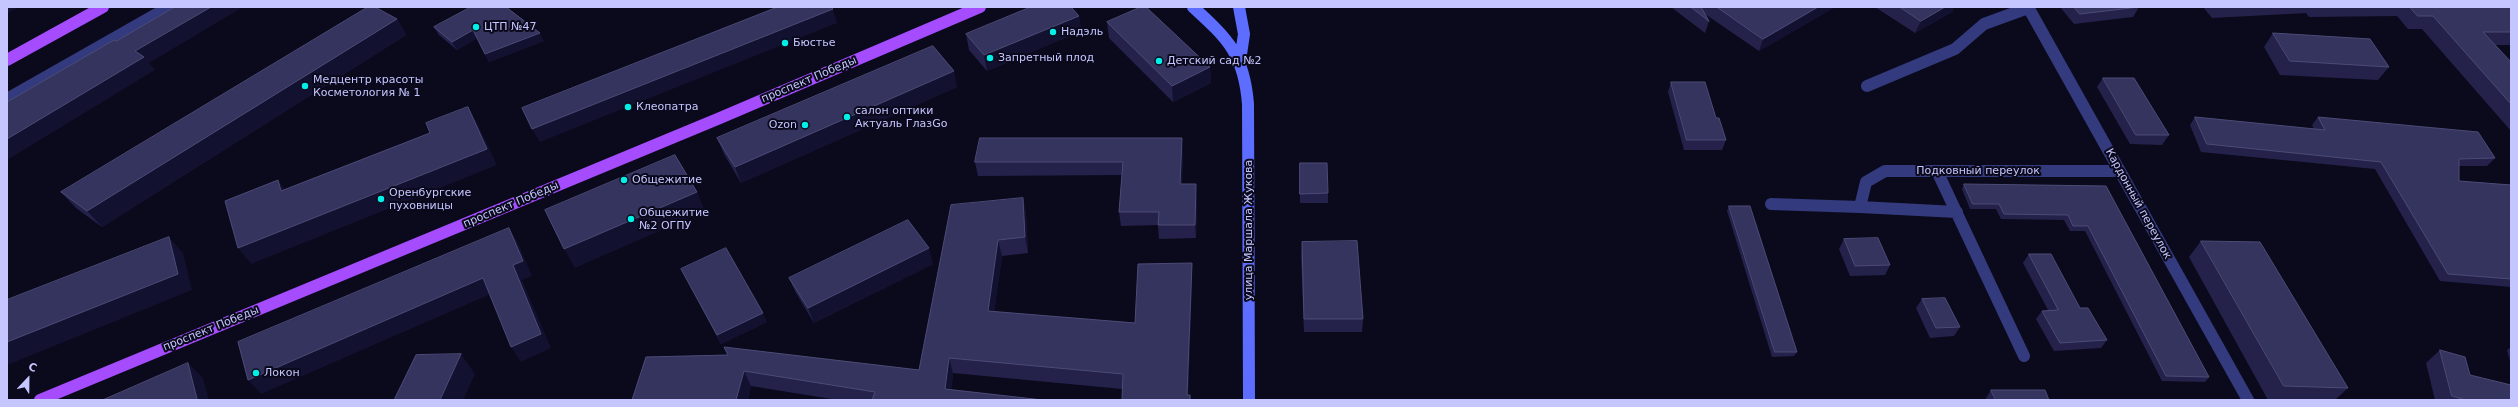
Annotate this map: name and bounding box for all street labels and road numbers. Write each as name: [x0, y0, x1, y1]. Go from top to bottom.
street label: проспект Победы: [759, 54, 859, 106]
street label: Кардонный переулок: [2102, 146, 2174, 262]
street label: улица Маршала Жукова: [1242, 160, 1256, 300]
street label: Подковный переулок: [1916, 164, 2040, 178]
street label: проспект Победы: [461, 179, 561, 231]
street label: проспект Победы: [161, 304, 261, 354]

